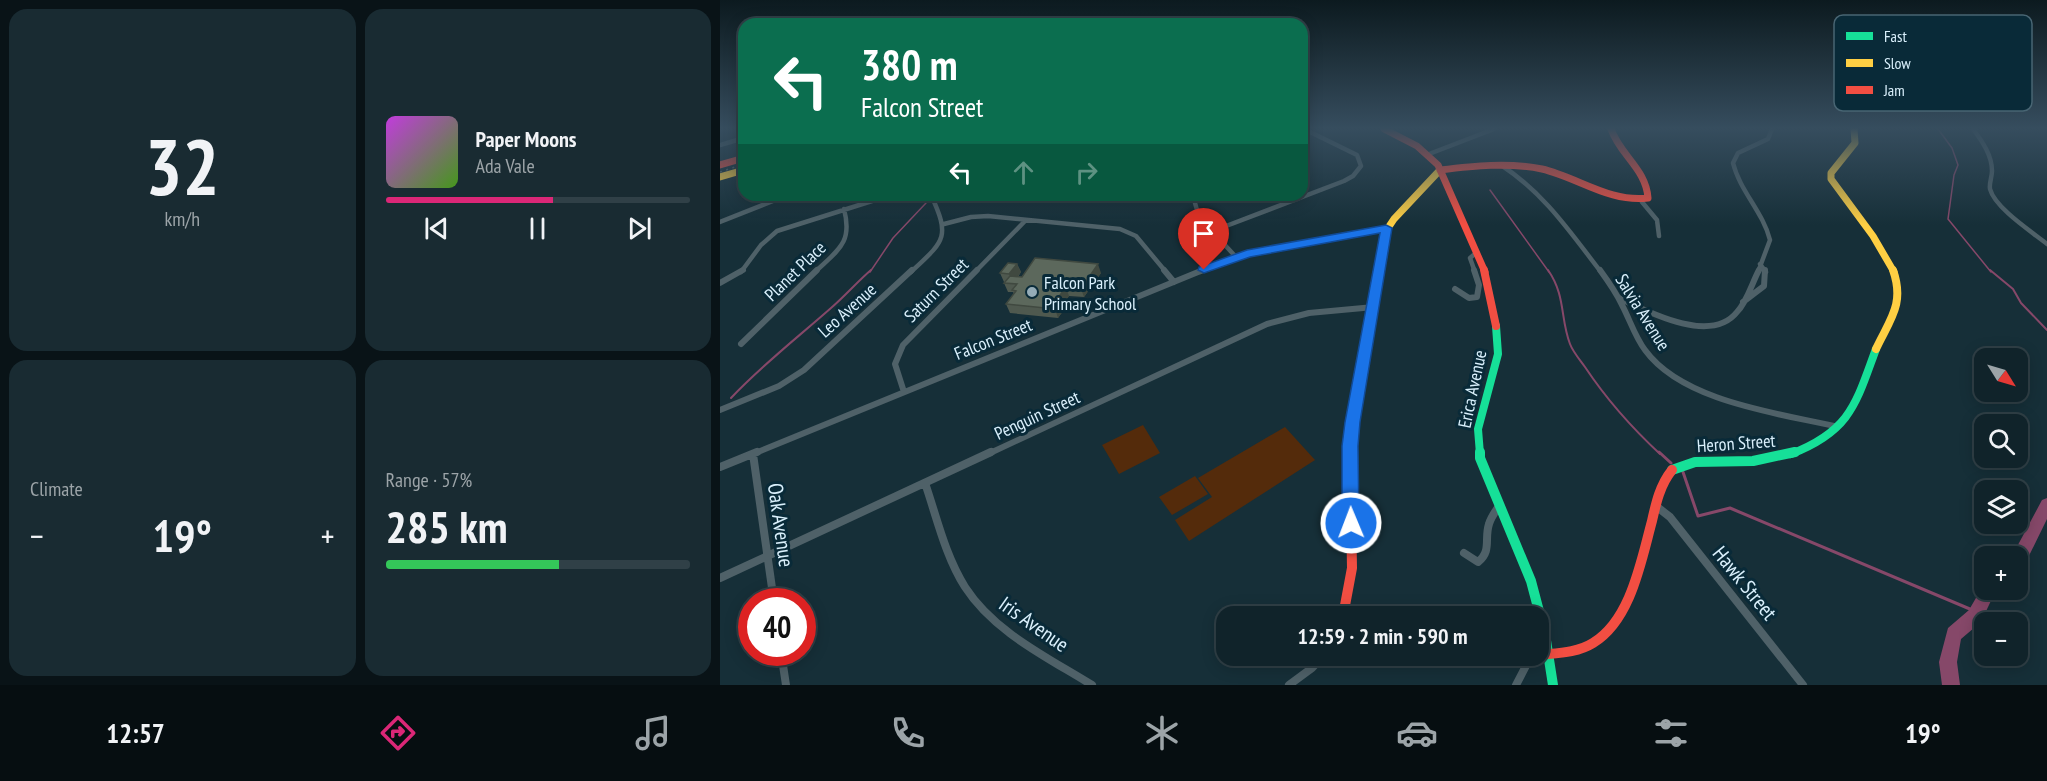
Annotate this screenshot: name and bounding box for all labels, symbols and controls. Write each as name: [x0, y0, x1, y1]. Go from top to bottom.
legend: [1834, 15, 2032, 111]
text: Fast: [1884, 26, 1907, 46]
text: 380 m: [861, 37, 958, 92]
icon: left: [762, 42, 840, 120]
text: Slow: [1884, 53, 1911, 73]
text: Jam: [1883, 80, 1905, 100]
text: Falcon Street: [861, 90, 984, 124]
text: 32: [145, 116, 220, 217]
text: Paper Moons: [476, 125, 577, 153]
text: Ada Vale: [476, 153, 535, 179]
icon: left: [944, 156, 977, 189]
icon: ahead: [1007, 156, 1040, 189]
icon: right: [1070, 156, 1103, 189]
text: km/h: [165, 206, 200, 232]
pin: [1178, 208, 1229, 270]
icon: previous: [420, 212, 453, 245]
icon: pause: [521, 212, 554, 245]
icon: next: [623, 212, 656, 245]
icon: arrive: [1187, 217, 1220, 250]
street label: Planet Place: [759, 236, 831, 306]
street label: Saturn Street: [899, 253, 973, 327]
street label: Salvia Avenue: [1610, 269, 1676, 355]
place label: Falcon Park Primary School: [1044, 271, 1137, 315]
street label: Leo Avenue: [813, 278, 881, 342]
marker: Falcon Park Primary School: [1025, 285, 1039, 299]
street label: Falcon Street: [951, 313, 1035, 365]
street label: Erica Avenue: [1453, 348, 1491, 430]
north arrow: [1974, 348, 2028, 402]
map controls: [1974, 348, 2028, 666]
street label: Penguin Street: [991, 385, 1083, 445]
button: search: [1974, 414, 2028, 468]
street label: Heron Street: [1696, 429, 1776, 457]
text: Range · 57%: [386, 467, 472, 493]
text: Climate: [30, 476, 83, 502]
button: layers: [1974, 480, 2028, 534]
street label: Oak Avenue: [762, 481, 800, 569]
position arrow: [1319, 491, 1383, 555]
text: 285 km: [386, 497, 508, 555]
text: 19°: [153, 506, 212, 564]
text: −: [30, 514, 44, 557]
text: +: [321, 514, 335, 557]
street label: Hawk Street: [1707, 540, 1783, 626]
button: +: [1974, 546, 2028, 600]
speed limit sign: 40: [738, 588, 816, 666]
street label: Iris Avenue: [994, 590, 1074, 658]
button: −: [1974, 612, 2028, 666]
text: 12:59 · 2 min · 590 m: [1297, 622, 1468, 650]
icon: directions: [377, 712, 419, 754]
icon: music: [632, 712, 674, 754]
icon: phone: [887, 712, 929, 754]
icon: climate: [1141, 712, 1183, 754]
icon: car: [1396, 712, 1438, 754]
icon: filters: [1650, 712, 1692, 754]
text: 12:57: [106, 716, 165, 750]
text: 19°: [1905, 716, 1941, 750]

